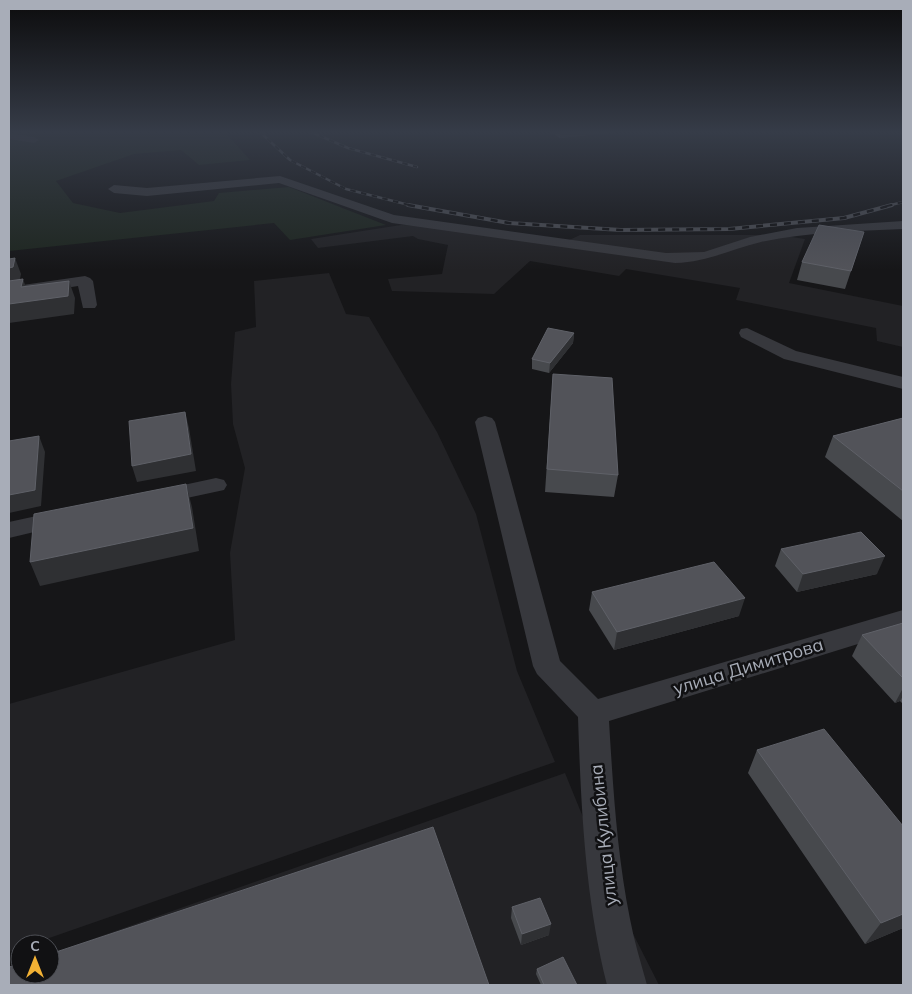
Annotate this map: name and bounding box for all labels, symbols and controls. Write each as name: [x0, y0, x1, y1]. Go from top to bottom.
street label: улица Димитрова: [670, 632, 826, 700]
street label: улица Кулибина: [584, 763, 622, 907]
north arrow: [10, 934, 60, 984]
text: С: [30, 937, 40, 955]

